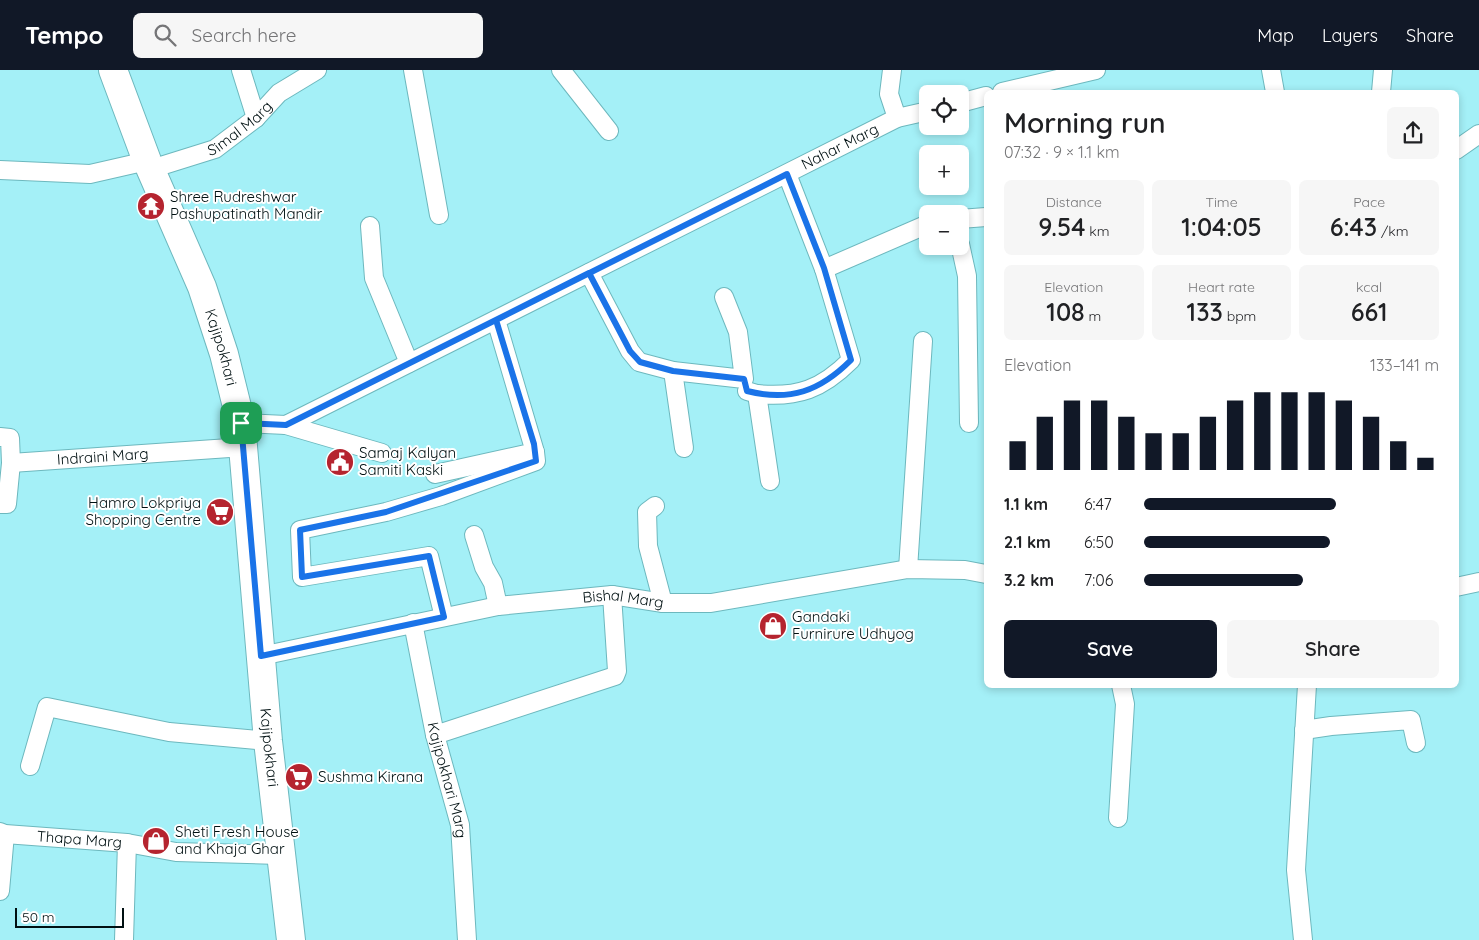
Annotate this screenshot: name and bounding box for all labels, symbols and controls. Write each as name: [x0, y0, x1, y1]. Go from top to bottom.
search box: [133, 13, 483, 58]
text: Tempo: [25, 20, 103, 50]
icon: search: [151, 21, 179, 49]
text: Search here: [191, 23, 296, 47]
text: Map: [1257, 24, 1294, 47]
text: Layers: [1322, 24, 1378, 47]
text: Share: [1406, 24, 1454, 47]
map controls: [919, 85, 969, 255]
button: locate: [919, 85, 969, 135]
street label: Simal Marg: [205, 97, 276, 160]
text: Morning run: [1004, 105, 1165, 140]
button: share: [1387, 107, 1439, 159]
street label: Nahar Marg: [798, 119, 882, 174]
text: 07:32 · 9 × 1.1 km: [1004, 142, 1120, 162]
button: +: [919, 145, 969, 195]
place label: Shree Rudreshwar Pashupatinath Mandir: [170, 187, 322, 223]
temple icon: Shree Rudreshwar Pashupatinath Mandir: [136, 191, 166, 221]
text: Distance: [1046, 193, 1102, 211]
text: Time: [1205, 193, 1238, 211]
text: Pace: [1353, 193, 1385, 211]
button: −: [919, 205, 969, 255]
text: 9.54: [1038, 211, 1085, 242]
text: 1:04:05: [1181, 211, 1262, 242]
text: 6:43: [1330, 211, 1377, 242]
text: km: [1085, 222, 1109, 240]
text: /km: [1377, 222, 1409, 240]
text: Elevation: [1044, 278, 1103, 296]
text: Heart rate: [1188, 278, 1255, 296]
text: kcal: [1356, 278, 1382, 296]
text: 108: [1046, 296, 1085, 327]
text: 133: [1187, 296, 1223, 327]
text: 661: [1351, 296, 1387, 327]
street label: Kajipokhari: [201, 306, 241, 388]
text: m: [1085, 307, 1101, 325]
text: bpm: [1223, 307, 1256, 325]
text: Elevation: [1004, 355, 1071, 375]
text: 133–141 m: [1370, 355, 1439, 375]
pin: [220, 402, 262, 444]
icon: arrive: [227, 409, 255, 437]
place label: Samaj Kalyan Samiti Kaski: [359, 443, 456, 479]
street label: Indraini Marg: [56, 444, 149, 469]
public building icon: Samaj Kalyan Samiti Kaski: [325, 447, 355, 477]
place label: Hamro Lokpriya Shopping Centre: [86, 493, 201, 529]
text: 1.1 km: [1004, 494, 1048, 514]
text: 6:47: [1084, 494, 1112, 514]
supermarket icon: Hamro Lokpriya Shopping Centre: [205, 497, 235, 527]
text: 2.1 km: [1004, 532, 1051, 552]
text: 6:50: [1084, 532, 1114, 552]
text: 3.2 km: [1004, 570, 1054, 590]
text: 7:06: [1084, 570, 1113, 590]
street label: Bishal Marg: [582, 585, 665, 612]
place label: Gandaki Furnirure Udhyog: [792, 607, 914, 643]
shop icon: Gandaki Furnirure Udhyog: [758, 611, 788, 641]
button: Save: [1004, 620, 1217, 678]
button: Share: [1227, 620, 1439, 678]
street label: Kajipokhari: [256, 707, 283, 788]
street label: Kajipokhari Marg: [424, 720, 471, 839]
supermarket icon: Sushma Kirana: [284, 762, 314, 792]
place label: Sushma Kirana: [318, 767, 423, 786]
place label: Sheti Fresh House and Khaja Ghar: [175, 822, 299, 858]
street label: Thapa Marg: [36, 826, 123, 852]
shop icon: Sheti Fresh House and Khaja Ghar: [141, 826, 171, 856]
scale bar: [15, 905, 124, 928]
text: 50 m: [22, 908, 55, 926]

